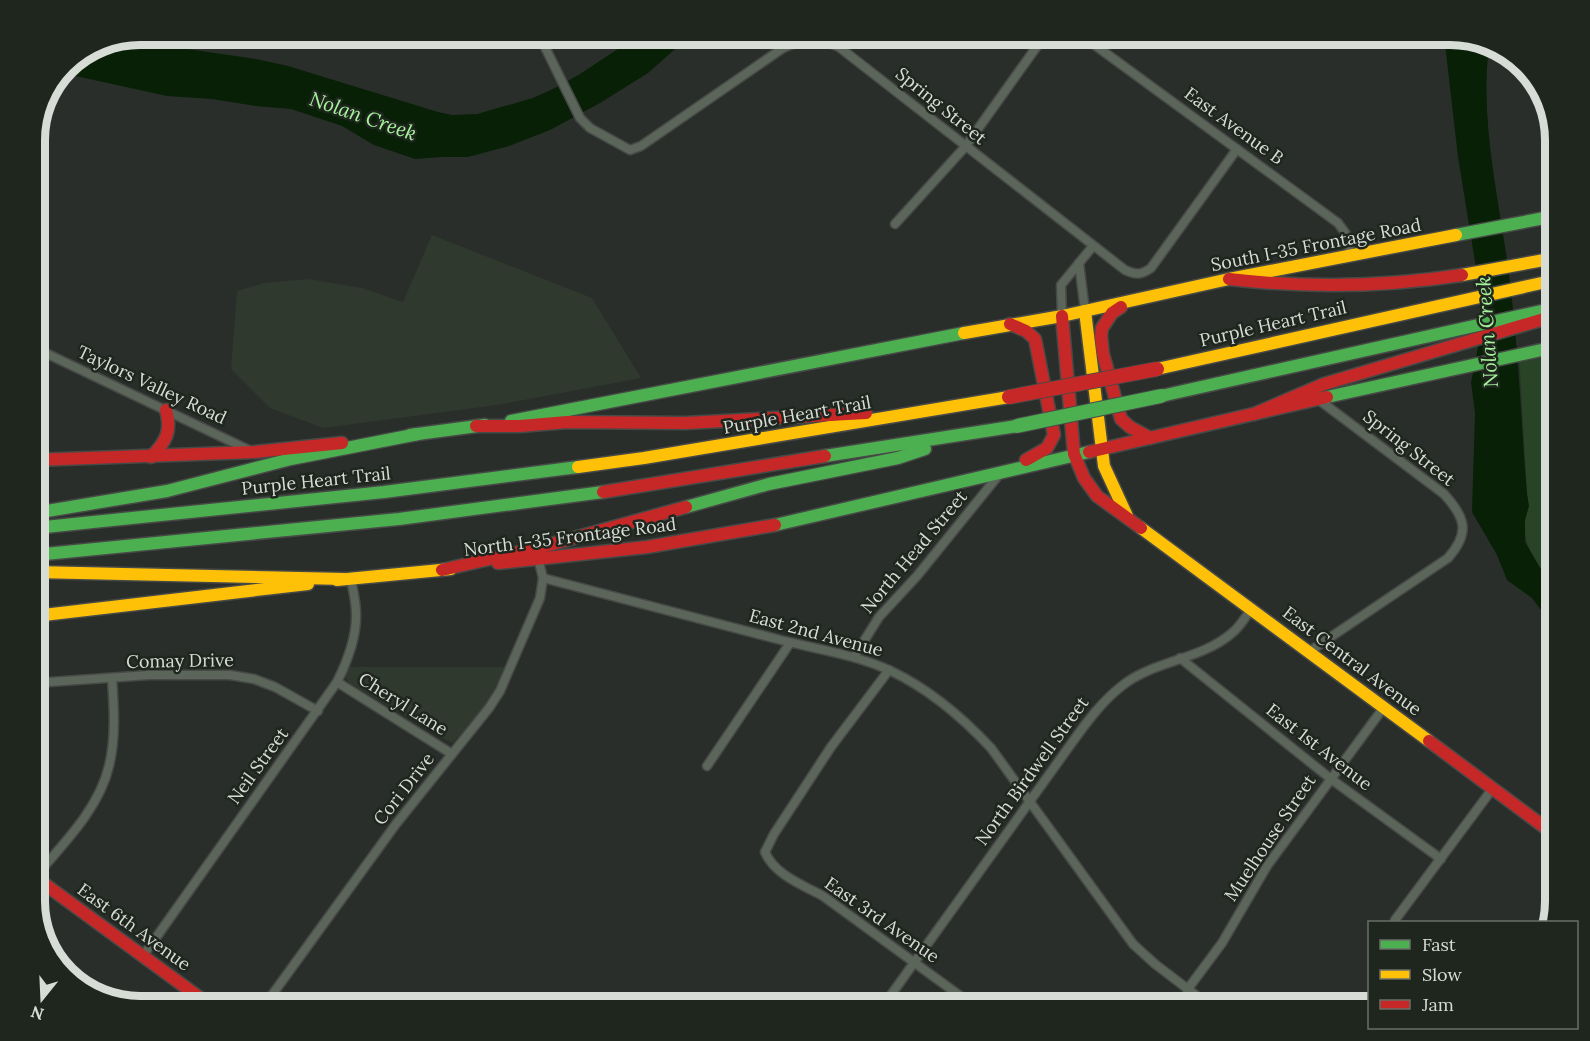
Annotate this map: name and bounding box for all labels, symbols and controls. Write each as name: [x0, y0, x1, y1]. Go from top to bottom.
street label: Spring Street: [891, 62, 991, 149]
street label: East Avenue B: [1180, 82, 1289, 169]
water label: Nolan Creek: [306, 86, 420, 146]
street label: South I-35 Frontage Road: [1209, 213, 1423, 276]
water label: Nolan Creek: [1470, 275, 1503, 389]
street label: Purple Heart Trail: [1197, 295, 1349, 352]
street label: Taylors Valley Road: [74, 340, 231, 429]
street label: Purple Heart Trail: [721, 390, 873, 439]
street label: Spring Street: [1359, 405, 1460, 491]
street label: Purple Heart Trail: [240, 461, 392, 500]
street label: North Head Street: [855, 485, 972, 618]
street label: North I-35 Frontage Road: [462, 512, 678, 561]
street label: East Central Avenue: [1278, 601, 1427, 721]
street label: East 2nd Avenue: [747, 604, 886, 662]
street label: Comay Drive: [126, 648, 234, 673]
street label: Cheryl Lane: [354, 667, 452, 740]
street label: North Birdwell Street: [970, 692, 1093, 850]
street label: East 1st Avenue: [1262, 698, 1377, 795]
street label: Neil Street: [222, 723, 293, 808]
street label: Cori Drive: [368, 748, 439, 830]
street label: Muelhouse Street: [1219, 770, 1320, 905]
street label: East 3rd Avenue: [820, 872, 944, 968]
street label: East 6th Avenue: [73, 878, 196, 976]
legend: [1368, 921, 1578, 1029]
text: Fast: [1422, 933, 1456, 956]
text: Slow: [1422, 963, 1462, 986]
north arrow: [12, 969, 72, 1029]
text: Jam: [1421, 993, 1454, 1016]
text: N: [28, 1002, 46, 1025]

